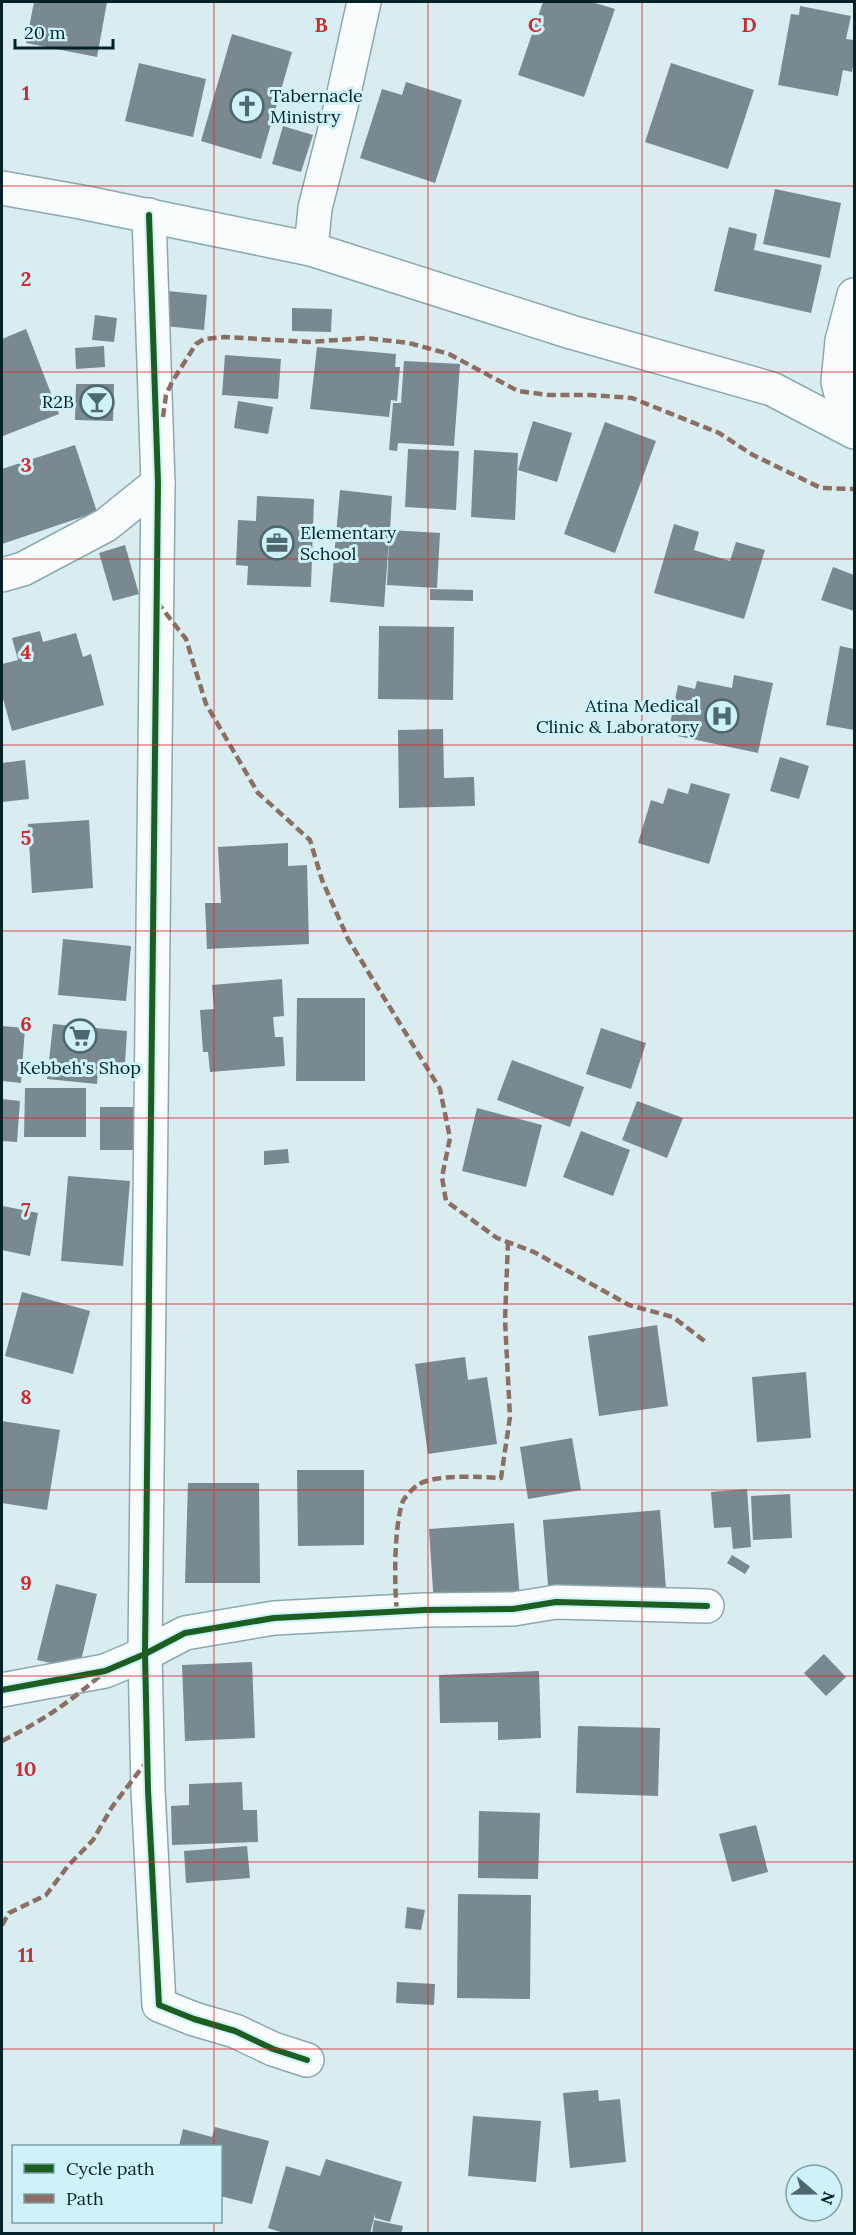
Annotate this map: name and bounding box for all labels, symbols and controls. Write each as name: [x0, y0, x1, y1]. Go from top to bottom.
scale bar: [15, 12, 112, 50]
text: B: [314, 12, 328, 37]
text: C: [528, 12, 542, 37]
text: D: [741, 12, 757, 37]
text: 20 m: [24, 21, 66, 44]
text: 1: [22, 80, 30, 105]
place label: Tabernacle Ministry: [270, 84, 363, 128]
church icon: Tabernacle Ministry: [229, 88, 265, 124]
text: 2: [21, 266, 31, 291]
bar icon: R2B: [79, 384, 115, 420]
place label: R2B: [42, 390, 74, 413]
text: 3: [20, 452, 32, 477]
place label: Elementary School: [300, 521, 397, 565]
office icon: Elementary School: [259, 525, 295, 561]
text: 4: [21, 639, 32, 664]
place label: Atina Medical Clinic & Laboratory: [536, 694, 699, 738]
hospital icon: Atina Medical Clinic & Laboratory: [704, 698, 740, 734]
text: 5: [21, 825, 32, 850]
text: 6: [20, 1011, 32, 1036]
supermarket icon: Kebbeh's Shop: [62, 1018, 98, 1054]
place label: Kebbeh's Shop: [19, 1056, 141, 1079]
text: 7: [21, 1197, 31, 1222]
text: 8: [20, 1384, 32, 1409]
text: 9: [20, 1570, 32, 1595]
text: 10: [16, 1756, 36, 1781]
text: 11: [18, 1942, 34, 1967]
legend: [12, 2145, 222, 2223]
text: Cycle path: [66, 2157, 155, 2180]
north arrow: [784, 2163, 844, 2223]
text: Path: [66, 2187, 104, 2210]
text: N: [817, 2189, 840, 2207]

